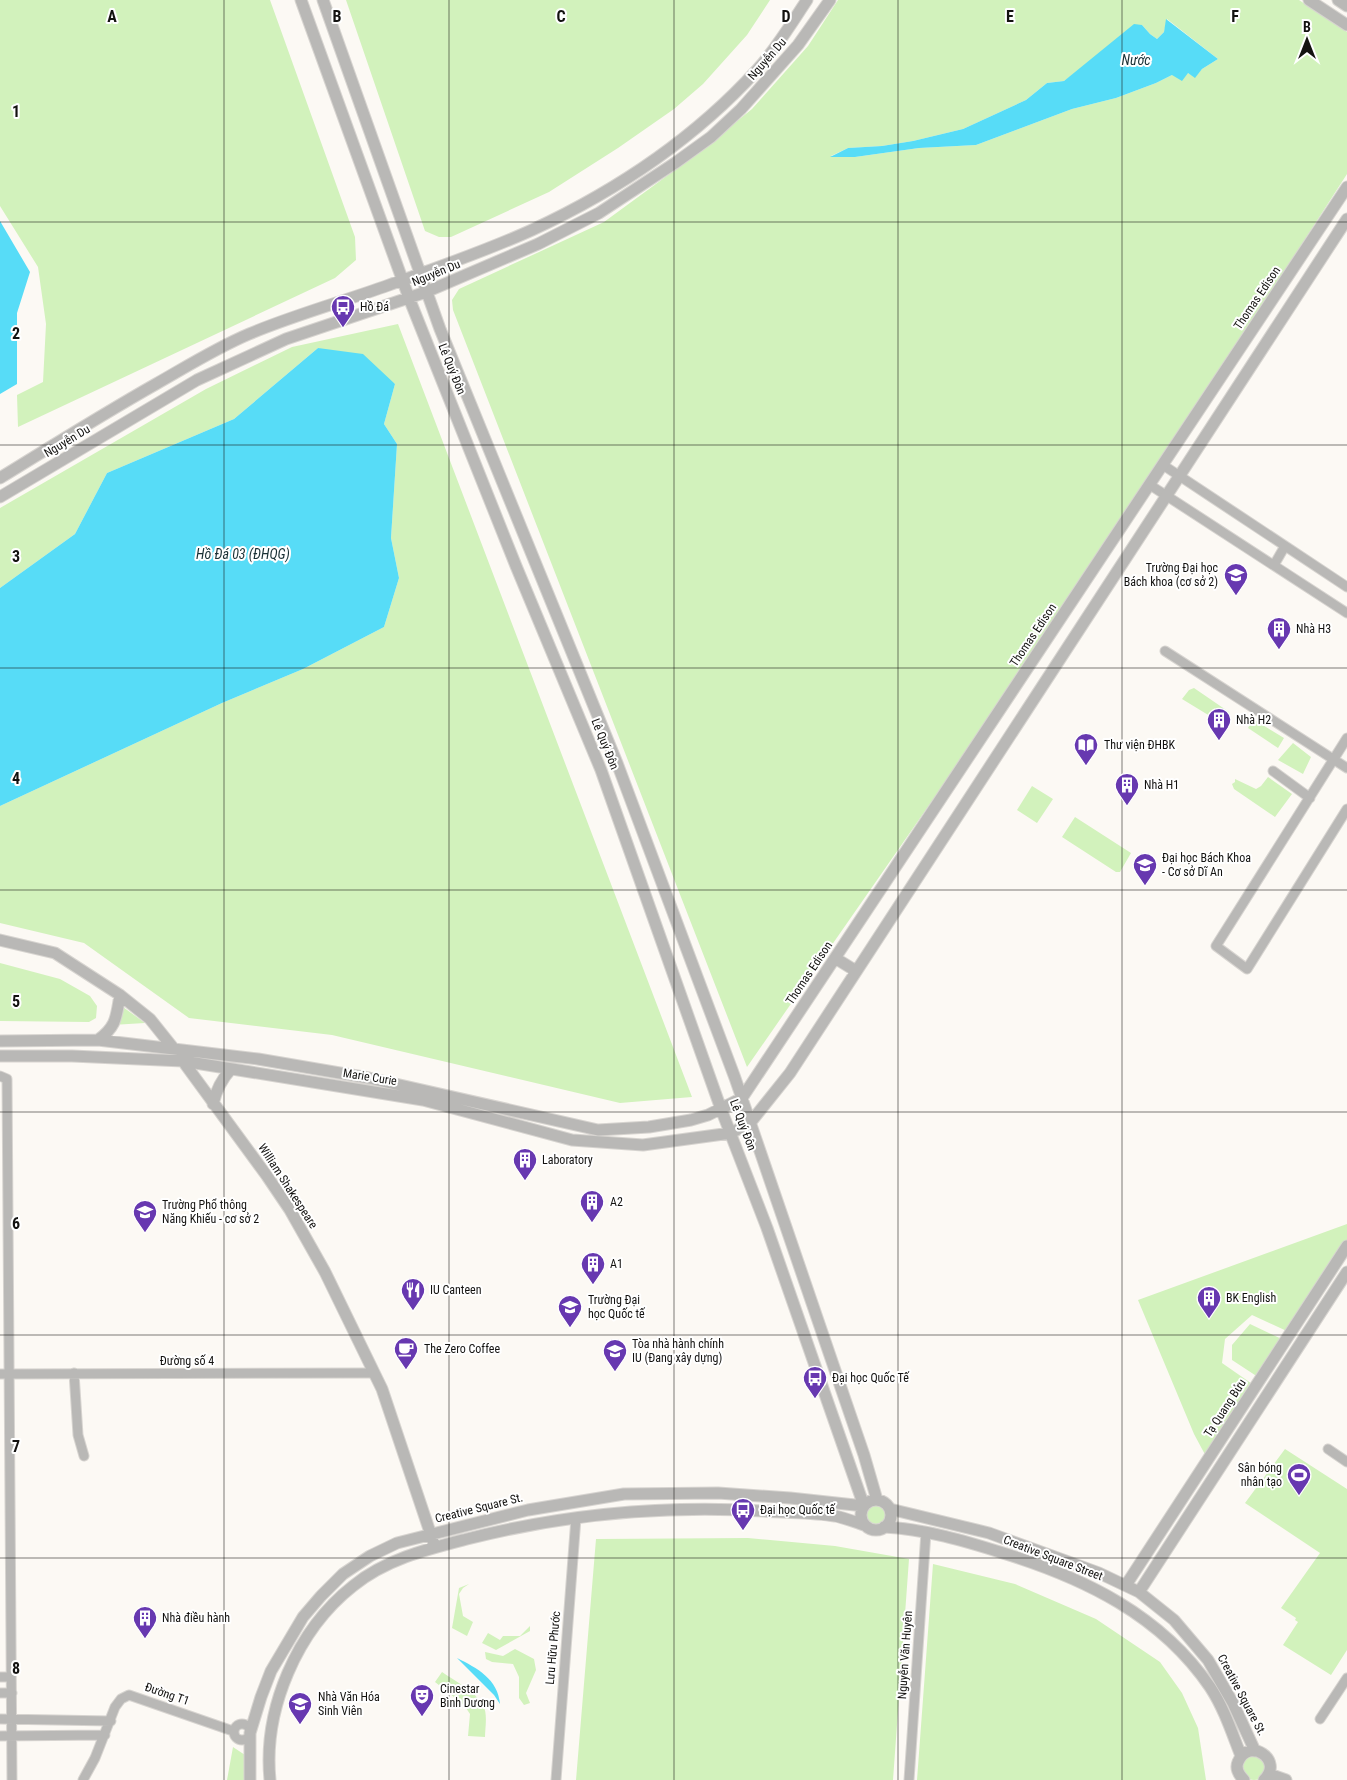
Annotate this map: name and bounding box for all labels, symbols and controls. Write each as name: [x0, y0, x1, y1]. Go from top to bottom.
text: A: [107, 7, 117, 26]
text: B: [333, 7, 342, 26]
text: C: [556, 7, 566, 26]
text: D: [781, 7, 791, 26]
text: E: [1006, 7, 1014, 26]
text: F: [1231, 7, 1239, 26]
north arrow: [1282, 15, 1332, 65]
text: B: [1303, 19, 1311, 35]
street label: Nguyễn Du: [745, 35, 789, 83]
water label: Nước: [1122, 52, 1151, 68]
text: 1: [12, 102, 20, 121]
street label: Nguyễn Du: [410, 257, 462, 289]
street label: Thomas Edison: [1231, 264, 1283, 332]
bus stop icon: Hồ Đá: [330, 294, 356, 328]
place label: Hồ Đá: [360, 300, 389, 314]
text: 2: [12, 324, 20, 343]
street label: Lê Quý Đôn: [435, 341, 469, 397]
street label: Nguyễn Du: [42, 422, 93, 460]
water label: Hồ Đá 03 (ĐHQG): [196, 546, 290, 563]
text: 3: [12, 547, 20, 566]
place label: Trường Đại học Bách khoa (cơ sở 2): [1124, 561, 1218, 589]
school or university icon: Trường Đại học Bách khoa (cơ sở 2): [1223, 562, 1249, 596]
street label: Thomas Edison: [1007, 601, 1059, 669]
building icon: Nhà H3: [1266, 616, 1292, 650]
place label: Nhà H3: [1296, 622, 1331, 636]
building icon: Nhà H2: [1206, 707, 1232, 741]
place label: Nhà H2: [1236, 713, 1271, 727]
street label: Lê Quý Đôn: [588, 716, 622, 772]
library icon: Thư viện ĐHBK: [1073, 732, 1099, 766]
place label: Thư viện ĐHBK: [1104, 738, 1175, 752]
text: 4: [12, 769, 20, 788]
building icon: Nhà H1: [1114, 772, 1140, 806]
place label: Nhà H1: [1144, 778, 1179, 792]
place label: Đại học Bách Khoa - Cơ sở Dĩ An: [1162, 851, 1251, 879]
school or university icon: Đại học Bách Khoa - Cơ sở Dĩ An: [1132, 852, 1158, 886]
street label: Thomas Edison: [783, 939, 835, 1007]
text: 5: [12, 992, 20, 1011]
street label: Marie Curie: [342, 1066, 398, 1088]
street label: Lê Quý Đôn: [727, 1097, 759, 1153]
street label: William Shakespeare: [255, 1141, 321, 1231]
building icon: Laboratory: [512, 1147, 538, 1181]
place label: Laboratory: [542, 1153, 593, 1167]
building icon: A2: [579, 1189, 605, 1223]
place label: A2: [610, 1195, 623, 1209]
place label: Trường Phổ thông Năng Khiếu - cơ sở 2: [162, 1198, 259, 1226]
school or university icon: Trường Phổ thông Năng Khiếu - cơ sở 2: [132, 1199, 158, 1233]
text: 6: [12, 1214, 20, 1233]
building icon: A1: [580, 1251, 606, 1285]
place label: A1: [610, 1257, 623, 1271]
restaurant icon: IU Canteen: [400, 1277, 426, 1311]
place label: IU Canteen: [430, 1283, 482, 1297]
building icon: BK English: [1196, 1285, 1222, 1319]
place label: BK English: [1226, 1291, 1277, 1305]
place label: Trường Đại học Quốc tế: [588, 1293, 646, 1321]
school or university icon: Trường Đại học Quốc tế: [557, 1294, 583, 1328]
cafe icon: The Zero Coffee: [393, 1336, 419, 1370]
place label: Tòa nhà hành chính IU (Đang xây dựng): [632, 1337, 724, 1365]
school or university icon: Tòa nhà hành chính IU (Đang xây dựng): [602, 1338, 628, 1372]
place label: The Zero Coffee: [424, 1342, 500, 1356]
street label: Đường số 4: [160, 1354, 214, 1368]
bus stop icon: Đại học Quốc Tế: [802, 1365, 828, 1399]
place label: Đại học Quốc Tế: [832, 1371, 910, 1385]
street label: Tạ Quang Bửu: [1201, 1376, 1249, 1440]
text: 7: [12, 1437, 20, 1456]
place label: Sân bóng nhân tạo: [1238, 1461, 1282, 1489]
sports icon: Sân bóng nhân tạo: [1286, 1462, 1312, 1496]
street label: Creative Square St.: [434, 1490, 524, 1526]
bus stop icon: Đại học Quốc tế: [730, 1497, 756, 1531]
place label: Đại học Quốc tế: [760, 1503, 836, 1517]
street label: Creative Square Street: [1001, 1533, 1105, 1584]
building icon: Nhà điều hành: [132, 1605, 158, 1639]
street label: Lưu Hữu Phước: [543, 1610, 563, 1685]
street label: Nguyễn Văn Huyên: [895, 1610, 915, 1700]
place label: Nhà điều hành: [162, 1611, 230, 1625]
street label: Creative Square St.: [1215, 1652, 1269, 1738]
text: 8: [12, 1659, 20, 1678]
street label: Đường T1: [143, 1680, 191, 1708]
place label: Cinestar Bình Dương: [440, 1682, 495, 1710]
theatre icon: Cinestar Bình Dương: [409, 1683, 435, 1717]
place label: Nhà Văn Hóa Sinh Viên: [318, 1690, 380, 1718]
school or university icon: Nhà Văn Hóa Sinh Viên: [287, 1691, 313, 1725]

